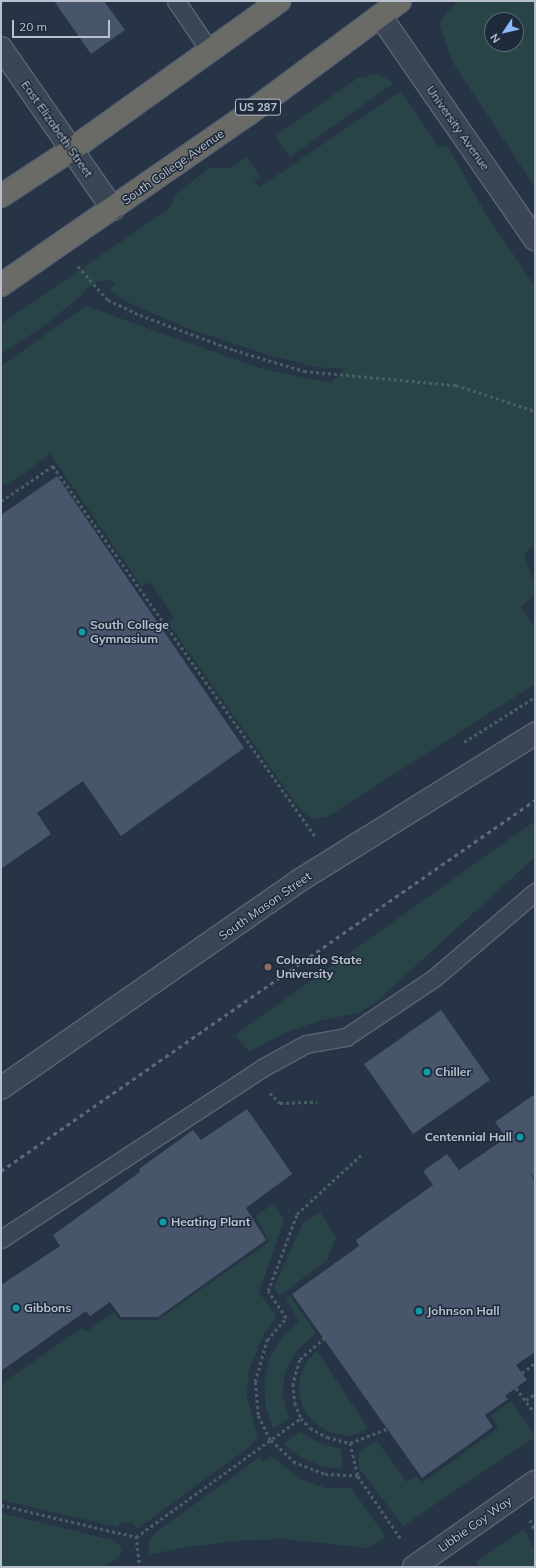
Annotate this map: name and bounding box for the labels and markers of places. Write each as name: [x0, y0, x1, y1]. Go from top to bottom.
place label: South College Gymnasium: [90, 618, 169, 646]
marker: South College Gymnasium: [77, 627, 87, 637]
place label: Colorado State University: [276, 953, 362, 981]
marker: Colorado State University: [263, 962, 273, 972]
place label: Chiller: [435, 1065, 471, 1079]
marker: Chiller: [422, 1067, 432, 1077]
place label: Centennial Hall: [425, 1130, 512, 1144]
marker: Centennial Hall: [515, 1132, 525, 1142]
place label: Heating Plant: [171, 1215, 250, 1229]
marker: Heating Plant: [158, 1217, 168, 1227]
place label: Gibbons: [24, 1301, 71, 1315]
marker: Gibbons: [11, 1303, 21, 1313]
place label: Johnson Hall: [427, 1304, 500, 1318]
marker: Johnson Hall: [414, 1306, 424, 1316]

